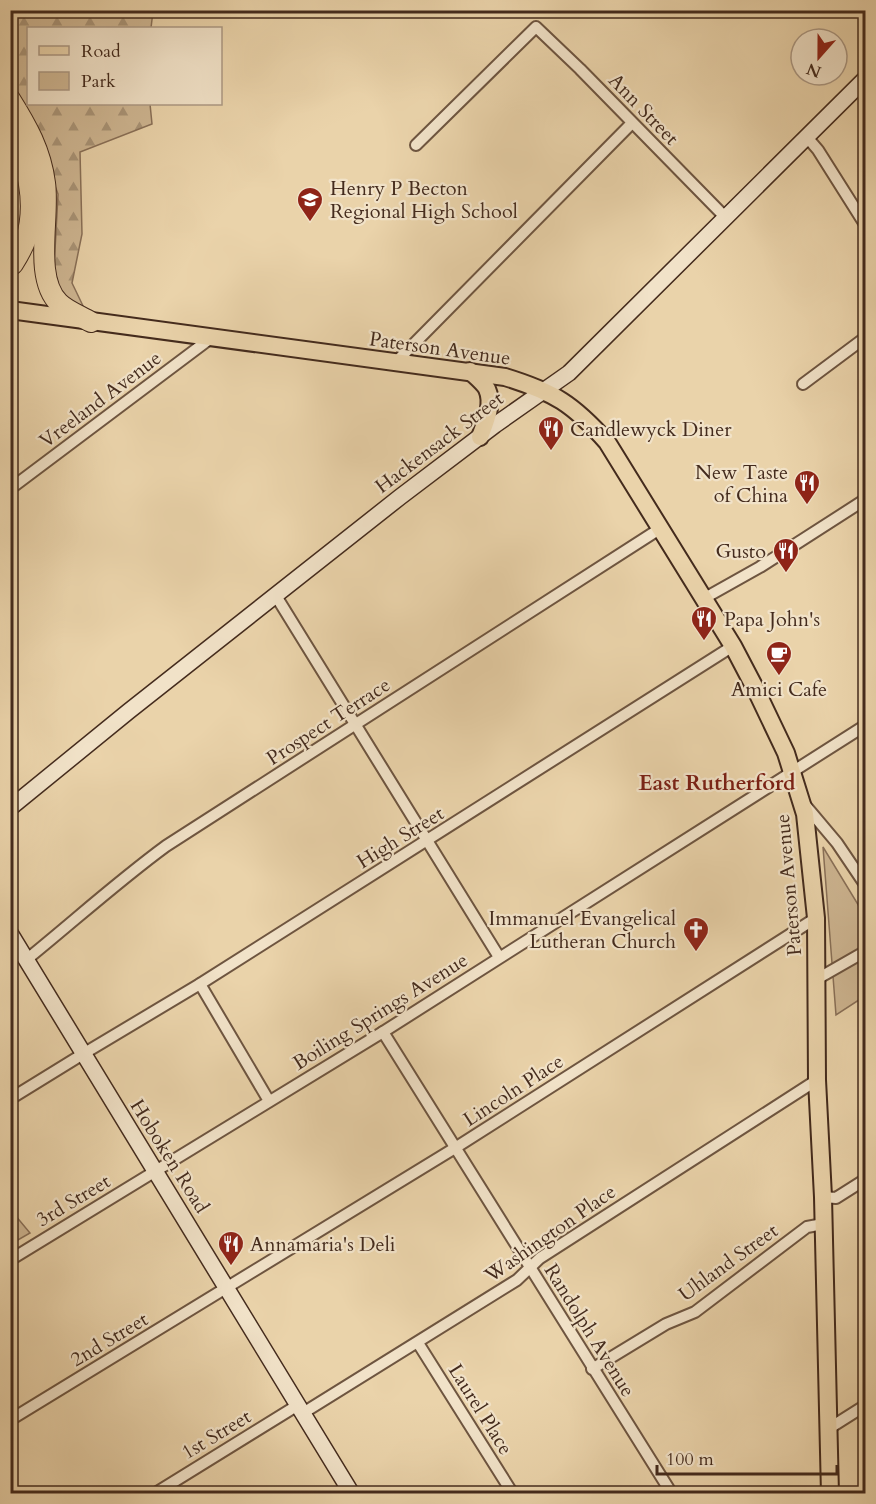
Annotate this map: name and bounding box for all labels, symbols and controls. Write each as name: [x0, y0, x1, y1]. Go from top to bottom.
legend: [27, 27, 222, 105]
north arrow: [789, 27, 849, 87]
text: Road: [81, 39, 121, 64]
text: N: [803, 57, 824, 83]
street label: Ann Street: [603, 67, 685, 152]
text: Park: [81, 69, 116, 94]
place label: Henry P Becton Regional High School: [330, 175, 518, 225]
school or university icon: Henry P Becton Regional High School: [295, 185, 325, 223]
street label: Paterson Avenue: [368, 325, 512, 372]
street label: Vreeland Avenue: [34, 345, 167, 454]
street label: Hackensack Street: [370, 385, 510, 500]
restaurant icon: Candlewyck Diner: [536, 414, 566, 452]
place label: Candlewyck Diner: [570, 416, 732, 443]
place label: New Taste of China: [695, 459, 788, 509]
restaurant icon: New Taste of China: [792, 468, 822, 506]
restaurant icon: Gusto: [771, 536, 801, 574]
place label: Gusto: [715, 538, 766, 565]
restaurant icon: Papa John's: [689, 604, 719, 642]
place label: Papa John's: [724, 606, 820, 633]
cafe icon: Amici Cafe: [764, 639, 794, 677]
street label: Prospect Terrace: [261, 671, 395, 772]
place label: Amici Cafe: [731, 676, 827, 703]
district label: East Rutherford: [638, 768, 796, 798]
street label: High Street: [352, 800, 450, 875]
street label: Paterson Avenue: [769, 813, 808, 957]
place label: Immanuel Evangelical Lutheran Church: [488, 905, 676, 955]
church icon: Immanuel Evangelical Lutheran Church: [681, 915, 711, 953]
street label: Boiling Springs Avenue: [288, 947, 473, 1076]
street label: Lincoln Place: [458, 1048, 569, 1133]
street label: Hoboken Road: [124, 1094, 216, 1219]
street label: 3rd Street: [31, 1167, 116, 1233]
street label: Washington Place: [479, 1178, 621, 1289]
street label: Uhland Street: [673, 1217, 784, 1308]
restaurant icon: Annamaria's Deli: [216, 1229, 246, 1267]
place label: Annamaria's Deli: [250, 1231, 396, 1258]
street label: Randolph Avenue: [538, 1259, 641, 1402]
street label: 2nd Street: [66, 1305, 154, 1373]
street label: Laurel Place: [442, 1359, 519, 1460]
street label: 1st Street: [176, 1403, 257, 1466]
scale bar: [657, 1438, 837, 1476]
text: 100 m: [666, 1447, 714, 1472]

